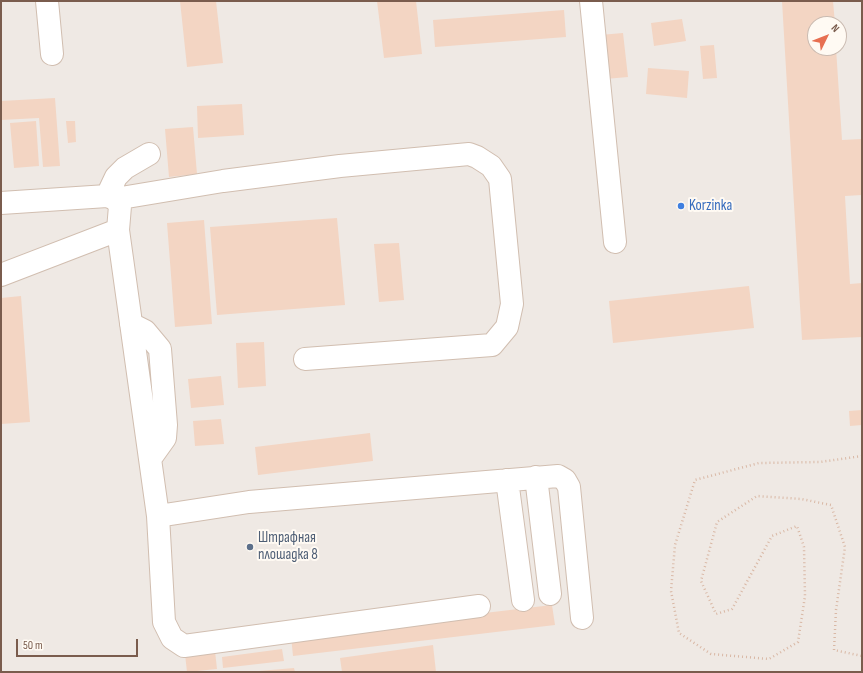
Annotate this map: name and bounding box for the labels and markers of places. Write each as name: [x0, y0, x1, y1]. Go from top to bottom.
place label: Korzinka: [689, 197, 732, 215]
marker: Korzinka: [676, 201, 686, 211]
place label: Штрафная плошадка 8: [258, 529, 318, 564]
marker: Штрафная плошадка 8: [245, 542, 255, 552]

